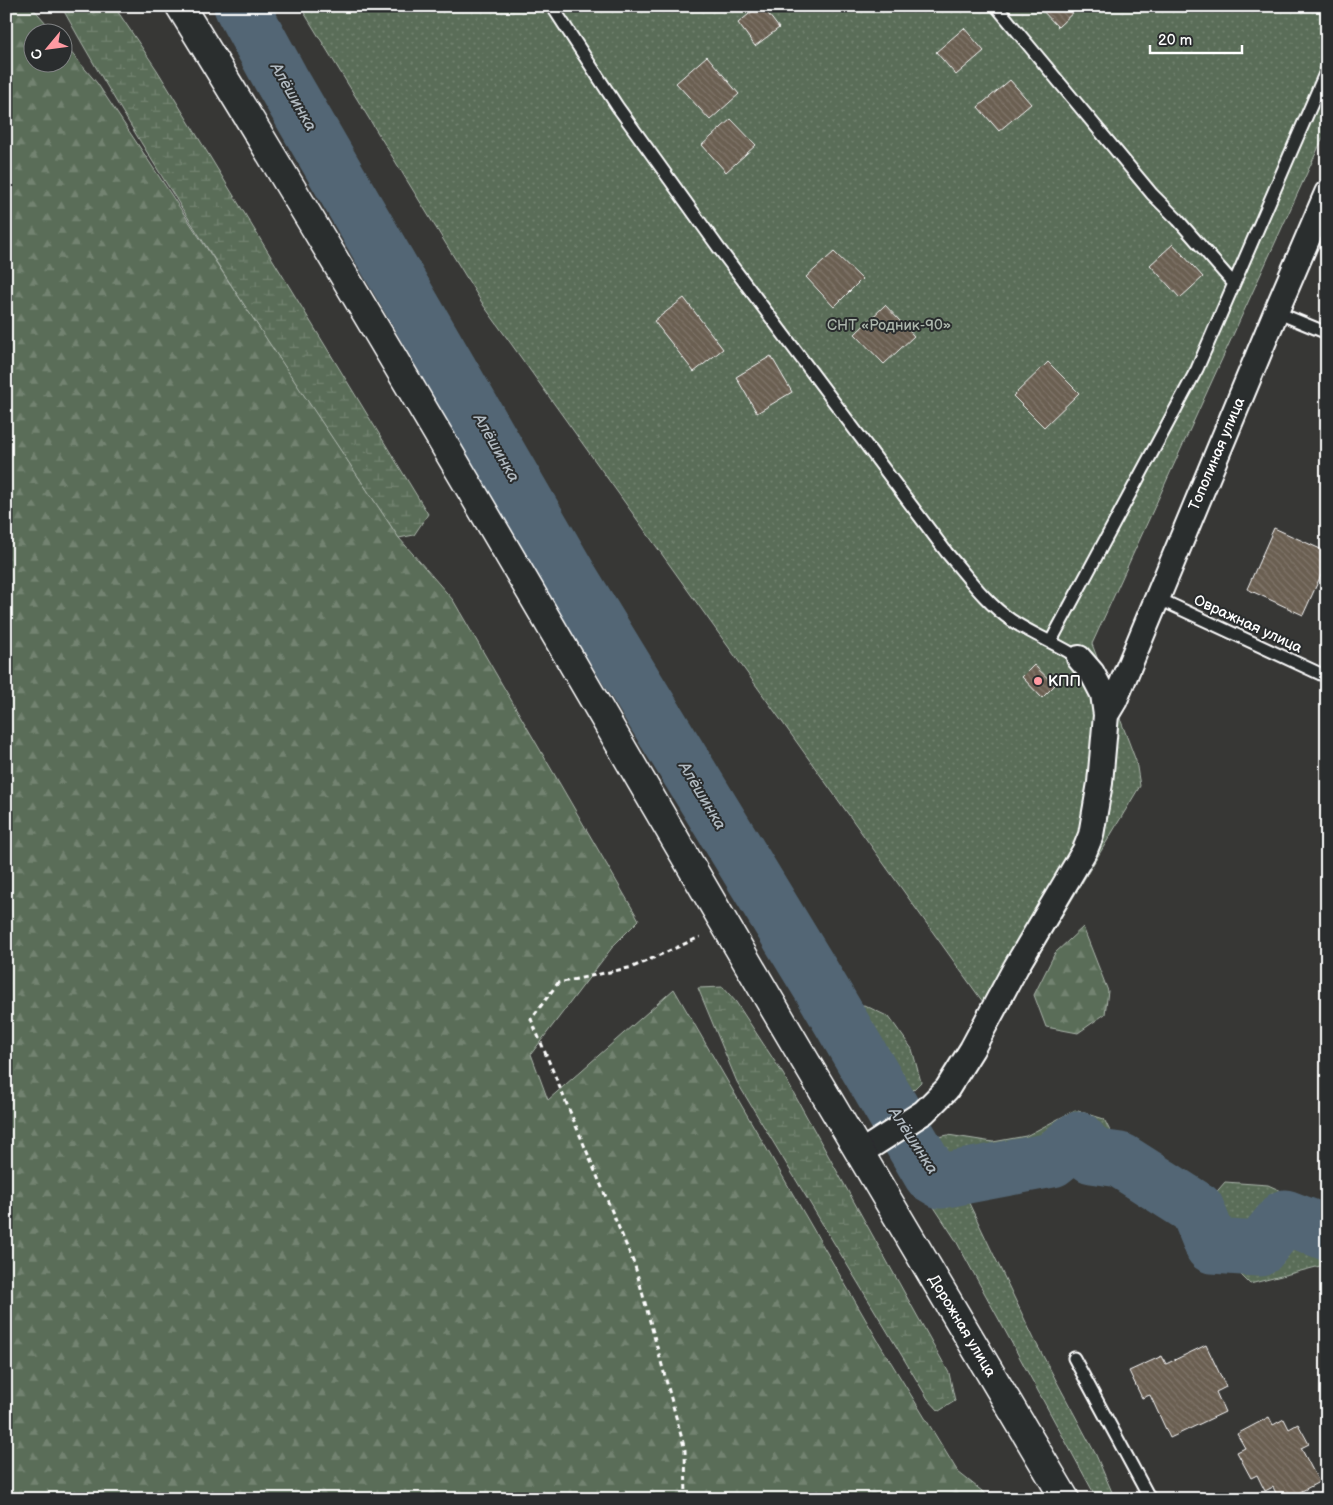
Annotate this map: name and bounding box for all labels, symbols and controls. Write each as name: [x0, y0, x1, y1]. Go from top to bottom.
north arrow: [22, 22, 72, 72]
scale bar: [1150, 22, 1243, 54]
text: 20 m: [1158, 31, 1192, 50]
text: С: [27, 45, 47, 62]
water label: Алёшинка: [265, 59, 320, 135]
park label: СНТ «Родник-90»: [827, 316, 951, 335]
street label: Тополиная улица: [1185, 394, 1249, 513]
water label: Алёшинка: [468, 410, 523, 486]
street label: Овражная улица: [1191, 591, 1305, 658]
place label: КПП: [1048, 672, 1081, 691]
marker: КПП: [1032, 675, 1044, 687]
water label: Алёшинка: [674, 758, 730, 833]
water label: Алёшинка: [884, 1103, 942, 1178]
street label: Дорожная улица: [924, 1271, 1000, 1381]

